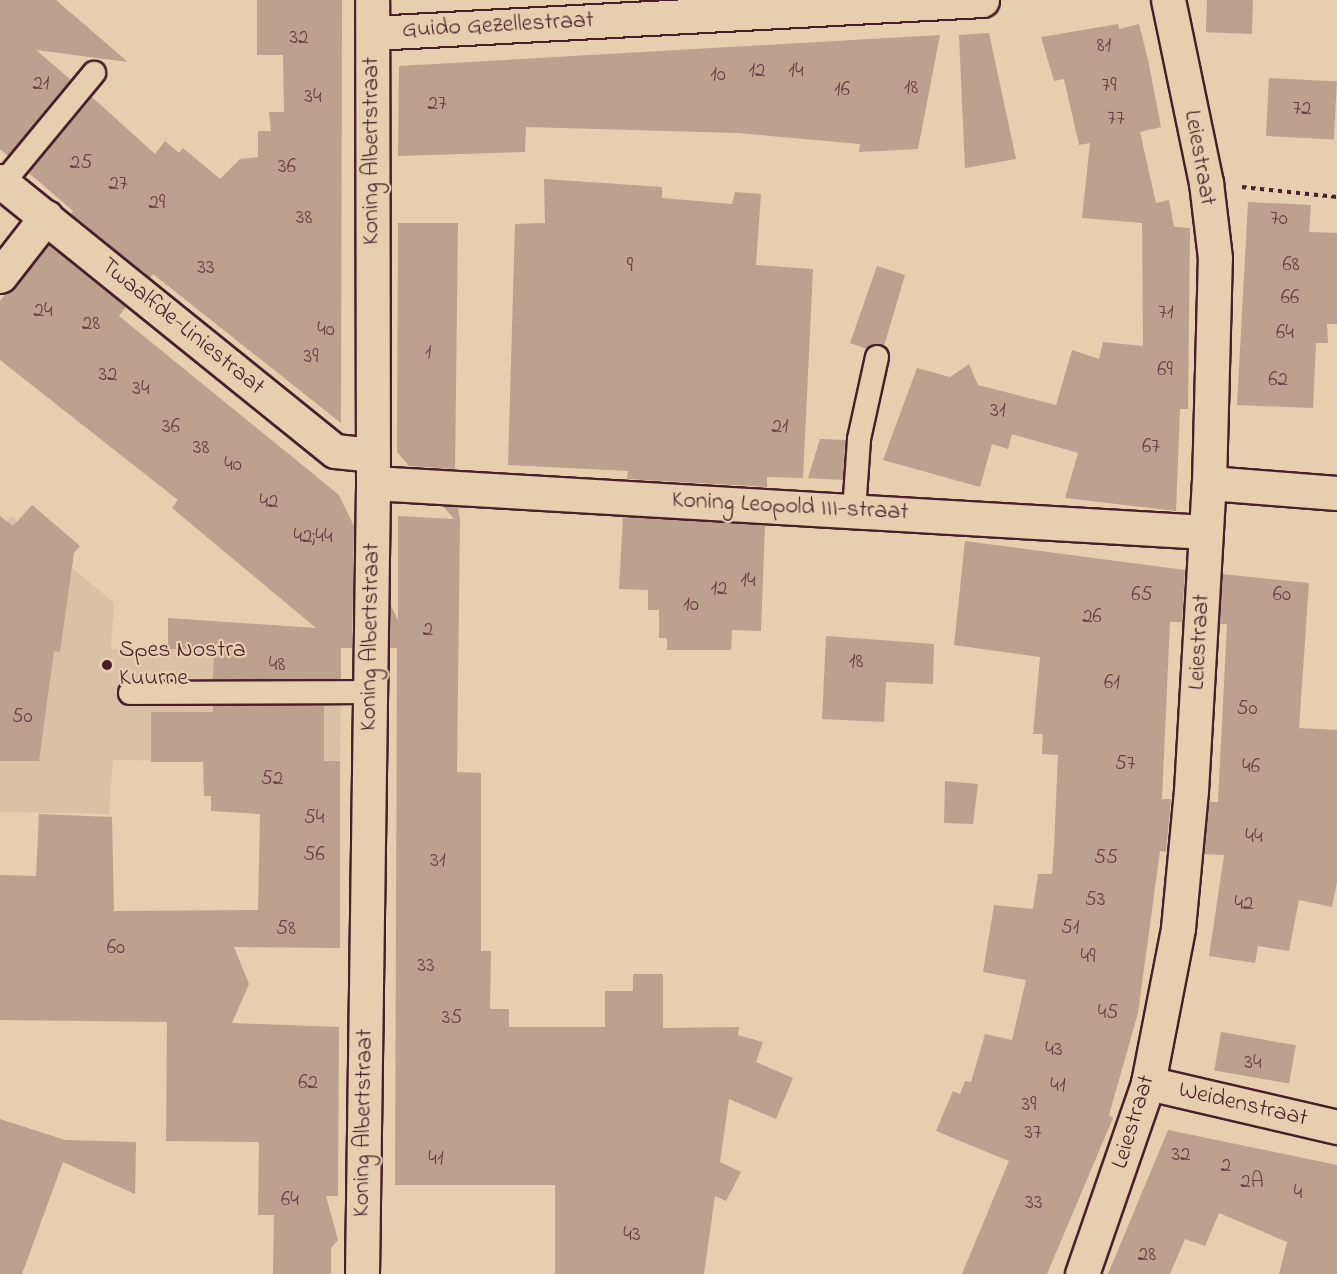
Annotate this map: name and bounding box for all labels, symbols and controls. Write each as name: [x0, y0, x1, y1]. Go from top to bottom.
street label: Guido Gezellestraat: [401, 7, 595, 45]
house number: 32: [289, 25, 309, 51]
house number: 81: [1097, 33, 1111, 59]
street label: Koning Albertstraat: [358, 57, 386, 245]
house number: 12: [748, 58, 766, 84]
house number: 14: [788, 58, 804, 84]
house number: 10: [710, 62, 726, 88]
house number: 21: [32, 71, 50, 97]
house number: 79: [1102, 73, 1116, 99]
house number: 18: [904, 75, 918, 101]
house number: 16: [834, 77, 850, 103]
house number: 34: [304, 84, 322, 110]
house number: 27: [427, 91, 447, 117]
house number: 72: [1292, 96, 1312, 122]
house number: 77: [1107, 106, 1125, 132]
street label: Leiestraat: [1176, 108, 1222, 208]
house number: 25: [70, 150, 92, 176]
house number: 36: [278, 154, 296, 180]
house number: 27: [108, 171, 128, 197]
house number: 29: [149, 190, 165, 216]
house number: 38: [296, 205, 312, 231]
house number: 70: [1270, 206, 1288, 232]
street label: Twaalfde-Liniestraat: [94, 252, 270, 402]
house number: 68: [1282, 252, 1300, 278]
house number: 9: [627, 253, 633, 279]
house number: 33: [197, 255, 215, 281]
house number: 66: [1281, 285, 1299, 311]
house number: 24: [33, 298, 53, 324]
house number: 71: [1158, 300, 1174, 326]
house number: 28: [82, 311, 100, 337]
house number: 40: [317, 317, 335, 343]
house number: 64: [1276, 320, 1294, 346]
house number: 1: [425, 340, 431, 366]
house number: 39: [304, 344, 318, 370]
house number: 69: [1157, 357, 1173, 383]
house number: 32: [98, 362, 118, 388]
house number: 62: [1268, 367, 1288, 393]
house number: 34: [132, 376, 150, 402]
house number: 31: [990, 398, 1006, 424]
house number: 36: [162, 414, 180, 440]
house number: 21: [771, 414, 789, 440]
house number: 67: [1142, 434, 1160, 460]
house number: 38: [193, 435, 209, 461]
house number: 40: [224, 452, 242, 478]
street label: Koning Leopold III-straat: [671, 486, 909, 528]
house number: 42: [259, 489, 279, 515]
house number: 42;44: [293, 524, 333, 550]
street label: Koning Albertstraat: [355, 543, 387, 731]
house number: 14: [740, 568, 756, 594]
house number: 12: [710, 576, 728, 602]
house number: 65: [1131, 582, 1153, 608]
house number: 60: [1273, 582, 1291, 608]
house number: 10: [683, 592, 699, 618]
street label: Leiestraat: [1183, 593, 1217, 691]
house number: 26: [1082, 604, 1102, 630]
house number: 2: [423, 617, 433, 643]
place label: Spes Nostra Kuurne: [119, 637, 246, 693]
house number: 18: [849, 649, 863, 675]
house number: 48: [269, 652, 285, 678]
marker: Spes Nostra Kuurne: [100, 658, 114, 672]
house number: 61: [1104, 670, 1120, 696]
house number: 50: [1236, 696, 1258, 722]
house number: 50: [11, 704, 33, 730]
house number: 57: [1115, 751, 1135, 777]
house number: 46: [1242, 754, 1260, 780]
house number: 52: [261, 766, 283, 792]
house number: 54: [304, 805, 324, 831]
house number: 44: [1245, 824, 1263, 850]
house number: 56: [303, 842, 325, 868]
house number: 55: [1094, 845, 1118, 871]
house number: 31: [430, 848, 446, 874]
house number: 53: [1085, 887, 1105, 913]
house number: 42: [1234, 891, 1254, 917]
house number: 51: [1061, 915, 1079, 941]
house number: 58: [276, 916, 296, 942]
house number: 60: [107, 935, 125, 961]
house number: 49: [1081, 944, 1095, 970]
house number: 33: [417, 953, 435, 979]
house number: 45: [1098, 1000, 1118, 1026]
house number: 35: [442, 1005, 462, 1031]
street label: Koning Albertstraat: [348, 1029, 380, 1217]
house number: 43: [1045, 1037, 1063, 1063]
house number: 34: [1244, 1050, 1262, 1076]
house number: 62: [298, 1070, 318, 1096]
street label: Leiestraat: [1106, 1072, 1162, 1172]
house number: 41: [1050, 1073, 1066, 1099]
street label: Weidenstraat: [1176, 1076, 1310, 1134]
house number: 39: [1022, 1092, 1036, 1118]
house number: 37: [1024, 1120, 1042, 1146]
house number: 32: [1171, 1142, 1191, 1168]
house number: 41: [428, 1146, 444, 1172]
house number: 2: [1221, 1153, 1231, 1179]
house number: 2A: [1240, 1169, 1264, 1195]
house number: 4: [1294, 1180, 1302, 1206]
house number: 64: [281, 1187, 299, 1213]
house number: 33: [1025, 1190, 1043, 1216]
house number: 43: [623, 1222, 641, 1248]
house number: 28: [1138, 1242, 1156, 1268]

